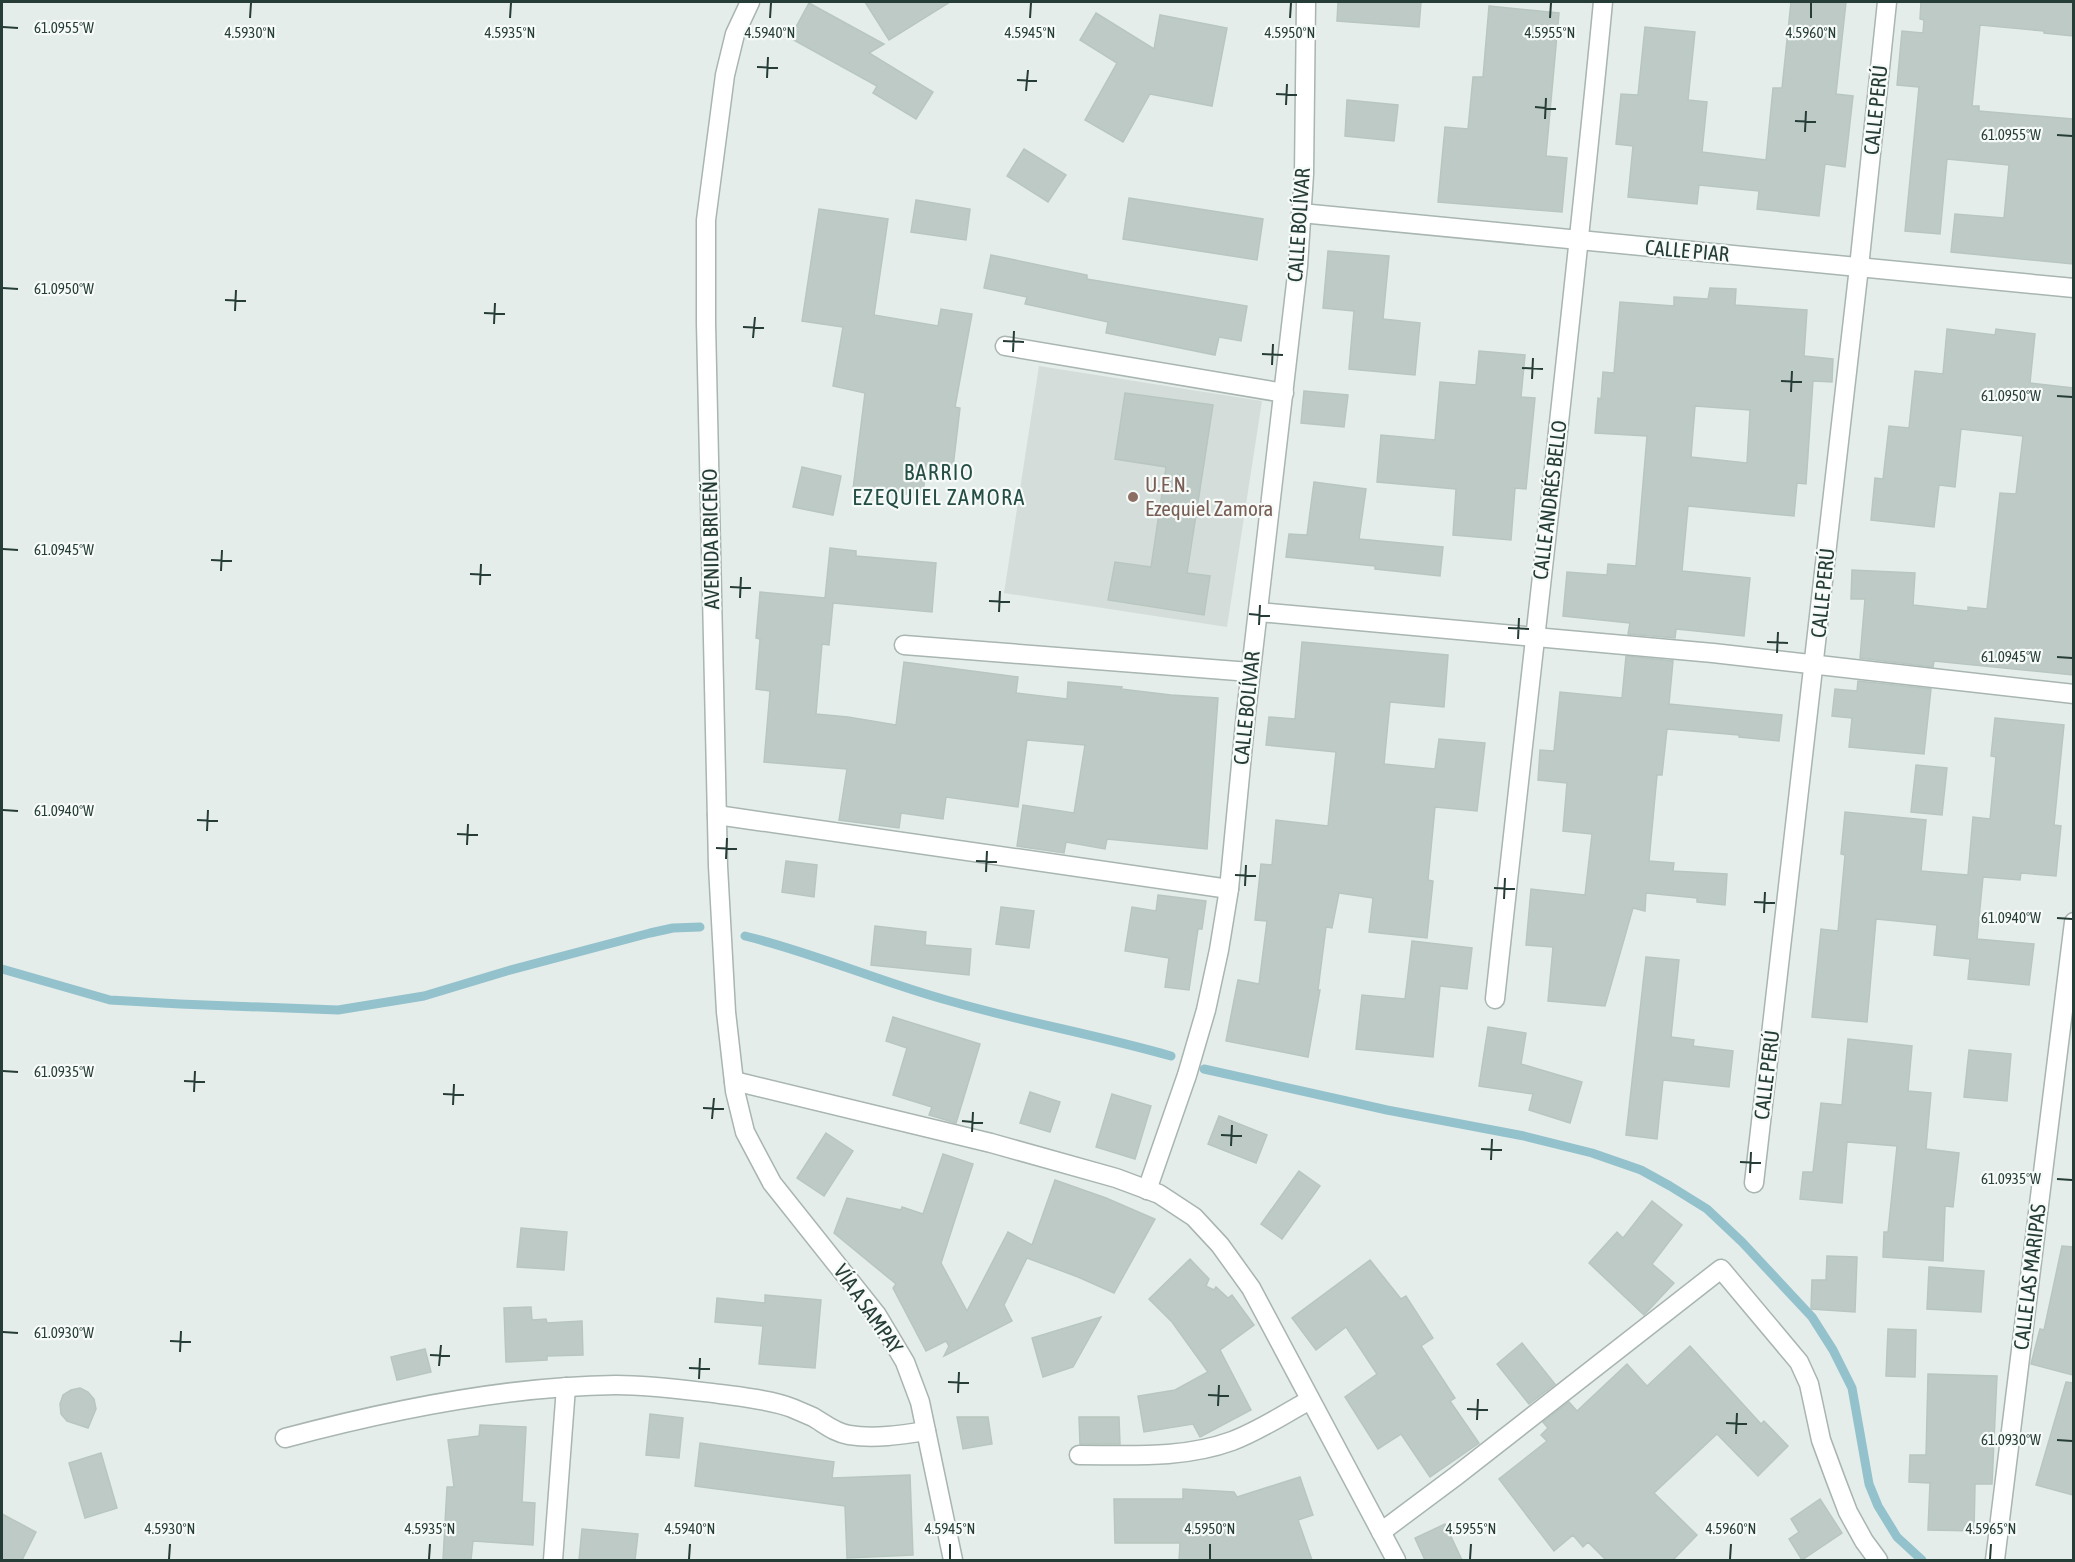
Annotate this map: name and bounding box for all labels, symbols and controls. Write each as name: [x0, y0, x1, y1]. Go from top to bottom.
text: 61.0955°W: [34, 19, 94, 36]
text: 4.5930°N: [225, 24, 275, 41]
text: 4.5935°N: [485, 24, 535, 41]
text: 4.5940°N: [745, 24, 795, 41]
text: 4.5945°N: [1005, 24, 1055, 41]
text: 4.5950°N: [1265, 24, 1315, 41]
text: 4.5955°N: [1525, 24, 1575, 41]
text: 4.5960°N: [1786, 24, 1836, 41]
street label: CALLE PERÚ: [1858, 64, 1892, 156]
text: 61.0955°W: [1981, 126, 2041, 143]
street label: CALLE BOLÍVAR: [1282, 167, 1314, 283]
street label: CALLE PIAR: [1644, 234, 1731, 266]
text: 61.0950°W: [34, 280, 94, 297]
text: 61.0950°W: [1981, 387, 2041, 404]
street label: CALLE ANDRÉS BELLO: [1527, 419, 1571, 581]
district label: BARRIO EZEQUIEL ZAMORA: [852, 459, 1026, 510]
street label: AVENIDA BRICEÑO: [697, 468, 723, 610]
place label: U.E.N. Ezequiel Zamora: [1145, 472, 1273, 520]
marker: U.E.N. Ezequiel Zamora: [1126, 490, 1140, 504]
text: 61.0945°W: [34, 541, 94, 558]
street label: CALLE PERÚ: [1805, 547, 1839, 639]
text: 61.0945°W: [1981, 648, 2041, 665]
street label: CALLE BOLÍVAR: [1228, 649, 1264, 766]
text: 61.0940°W: [34, 802, 94, 819]
text: 61.0940°W: [1981, 909, 2041, 926]
street label: CALLE PERÚ: [1749, 1029, 1783, 1121]
text: 61.0935°W: [34, 1063, 94, 1080]
text: 61.0935°W: [1981, 1170, 2041, 1187]
street label: CALLE LAS MARIPAS: [2008, 1202, 2050, 1351]
street label: VÍA A SAMPAY: [829, 1259, 909, 1358]
text: 61.0930°W: [34, 1324, 94, 1341]
text: 61.0930°W: [1981, 1431, 2041, 1448]
text: 4.5930°N: [145, 1520, 195, 1537]
text: 4.5935°N: [405, 1520, 455, 1537]
text: 4.5940°N: [665, 1520, 715, 1537]
text: 4.5945°N: [925, 1520, 975, 1537]
text: 4.5950°N: [1185, 1520, 1235, 1537]
text: 4.5955°N: [1446, 1520, 1496, 1537]
text: 4.5960°N: [1706, 1520, 1756, 1537]
text: 4.5965°N: [1966, 1520, 2016, 1537]

